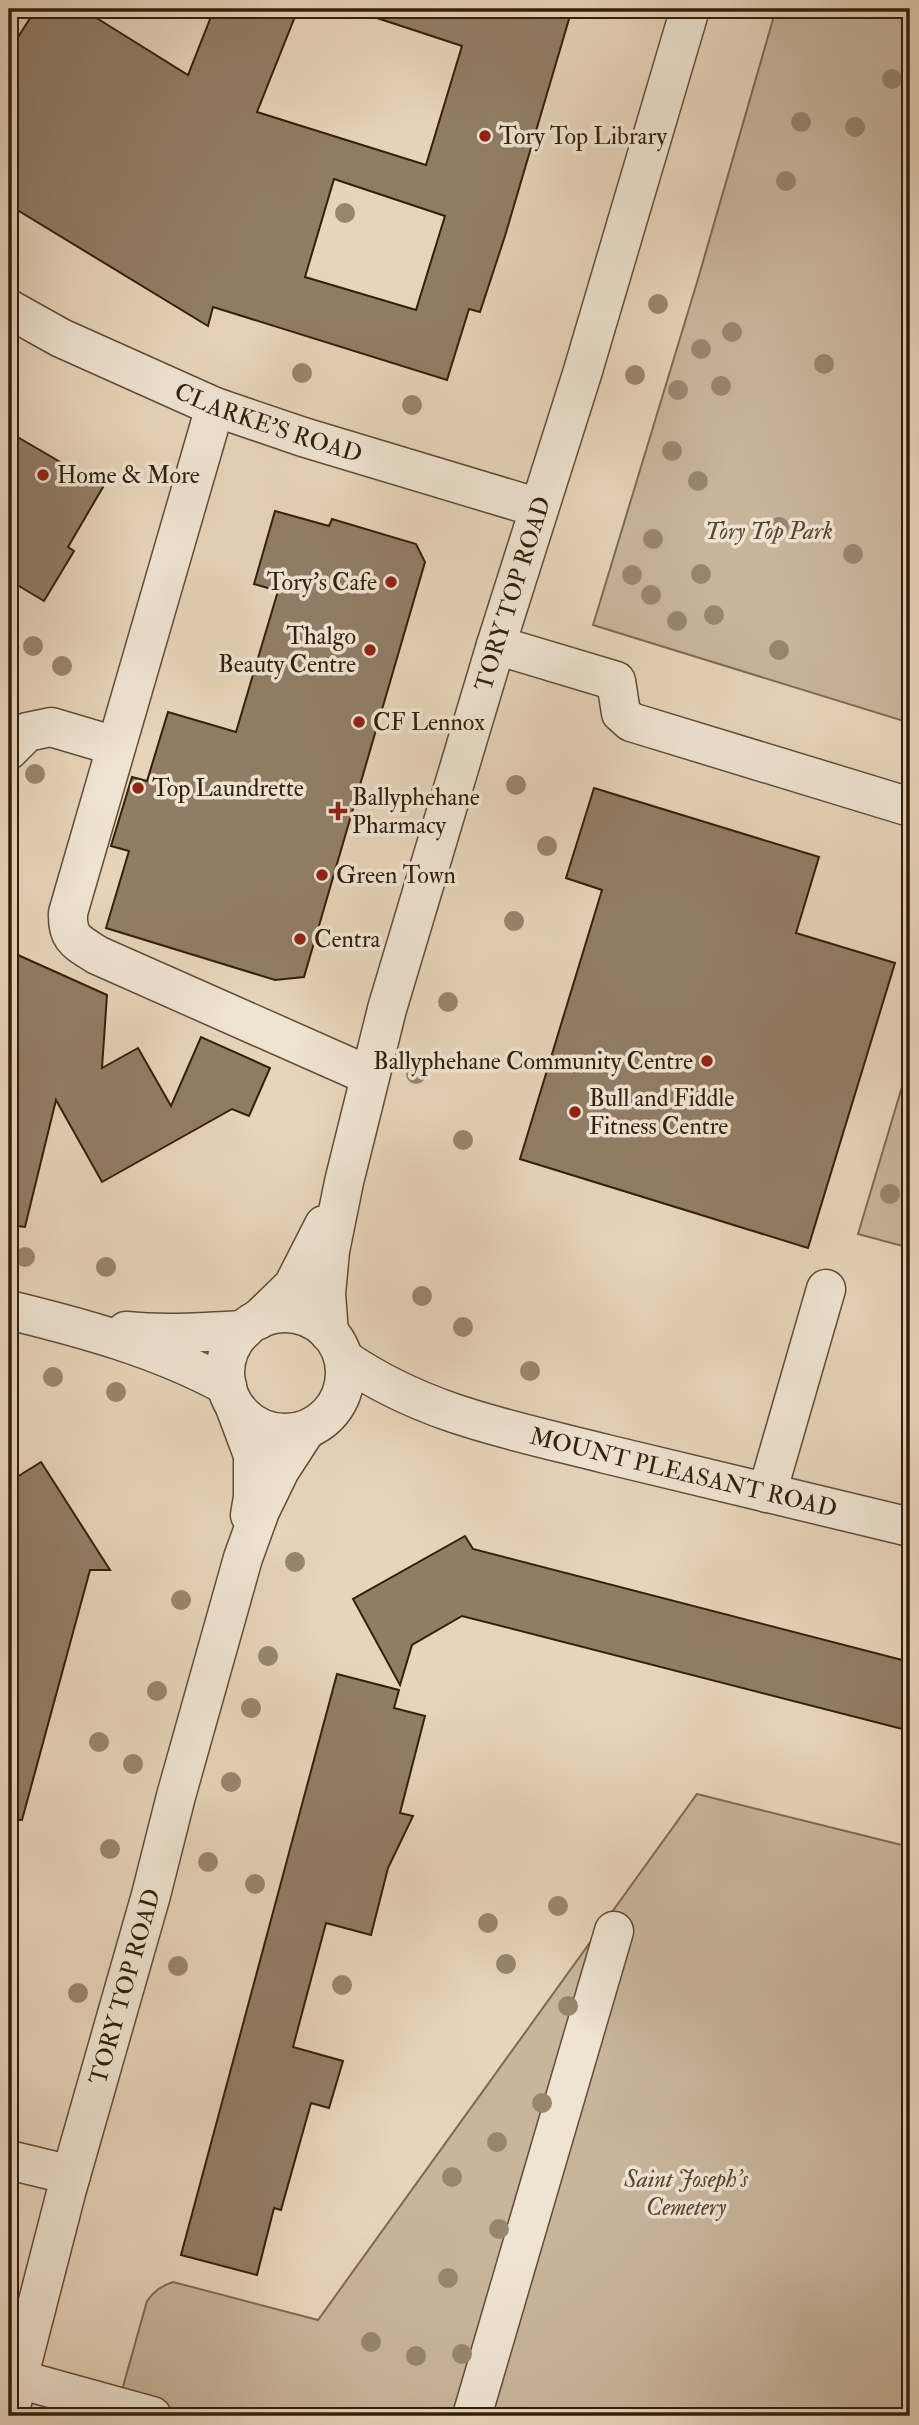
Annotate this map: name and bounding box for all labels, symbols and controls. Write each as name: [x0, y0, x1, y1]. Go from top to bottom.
place label: Tory Top Library: [499, 121, 667, 152]
marker: Tory Top Library: [477, 128, 493, 144]
street label: CLARKE'S ROAD: [170, 376, 366, 470]
place label: Home & More: [57, 460, 200, 491]
marker: Home & More: [35, 467, 51, 483]
street label: TORY TOP ROAD: [468, 493, 558, 695]
park label: Tory Top Park: [705, 516, 833, 547]
place label: Tory's Cafe: [267, 567, 377, 598]
marker: Tory's Cafe: [383, 574, 399, 590]
place label: Thalgo Beauty Centre: [218, 621, 356, 680]
marker: Thalgo Beauty Centre: [362, 642, 378, 658]
place label: CF Lennox: [373, 707, 485, 738]
marker: CF Lennox: [351, 714, 367, 730]
place label: Top Laundrette: [152, 773, 304, 804]
marker: Top Laundrette: [130, 780, 146, 796]
place label: Ballyphehane Pharmacy: [352, 782, 480, 841]
marker: Ballyphehane Pharmacy: [330, 803, 346, 819]
place label: Green Town: [336, 860, 456, 891]
marker: Green Town: [314, 867, 330, 883]
place label: Centra: [314, 924, 382, 955]
marker: Centra: [292, 931, 308, 947]
place label: Ballyphehane Community Centre: [373, 1046, 693, 1077]
marker: Ballyphehane Community Centre: [699, 1053, 715, 1069]
place label: Bull and Fiddle Fitness Centre: [589, 1083, 734, 1142]
marker: Bull and Fiddle Fitness Centre: [567, 1104, 583, 1120]
street label: MOUNT PLEASANT ROAD: [526, 1421, 840, 1525]
street label: TORY TOP ROAD: [83, 1885, 168, 2088]
park label: Saint Joseph's Cemetery: [623, 2164, 748, 2223]

